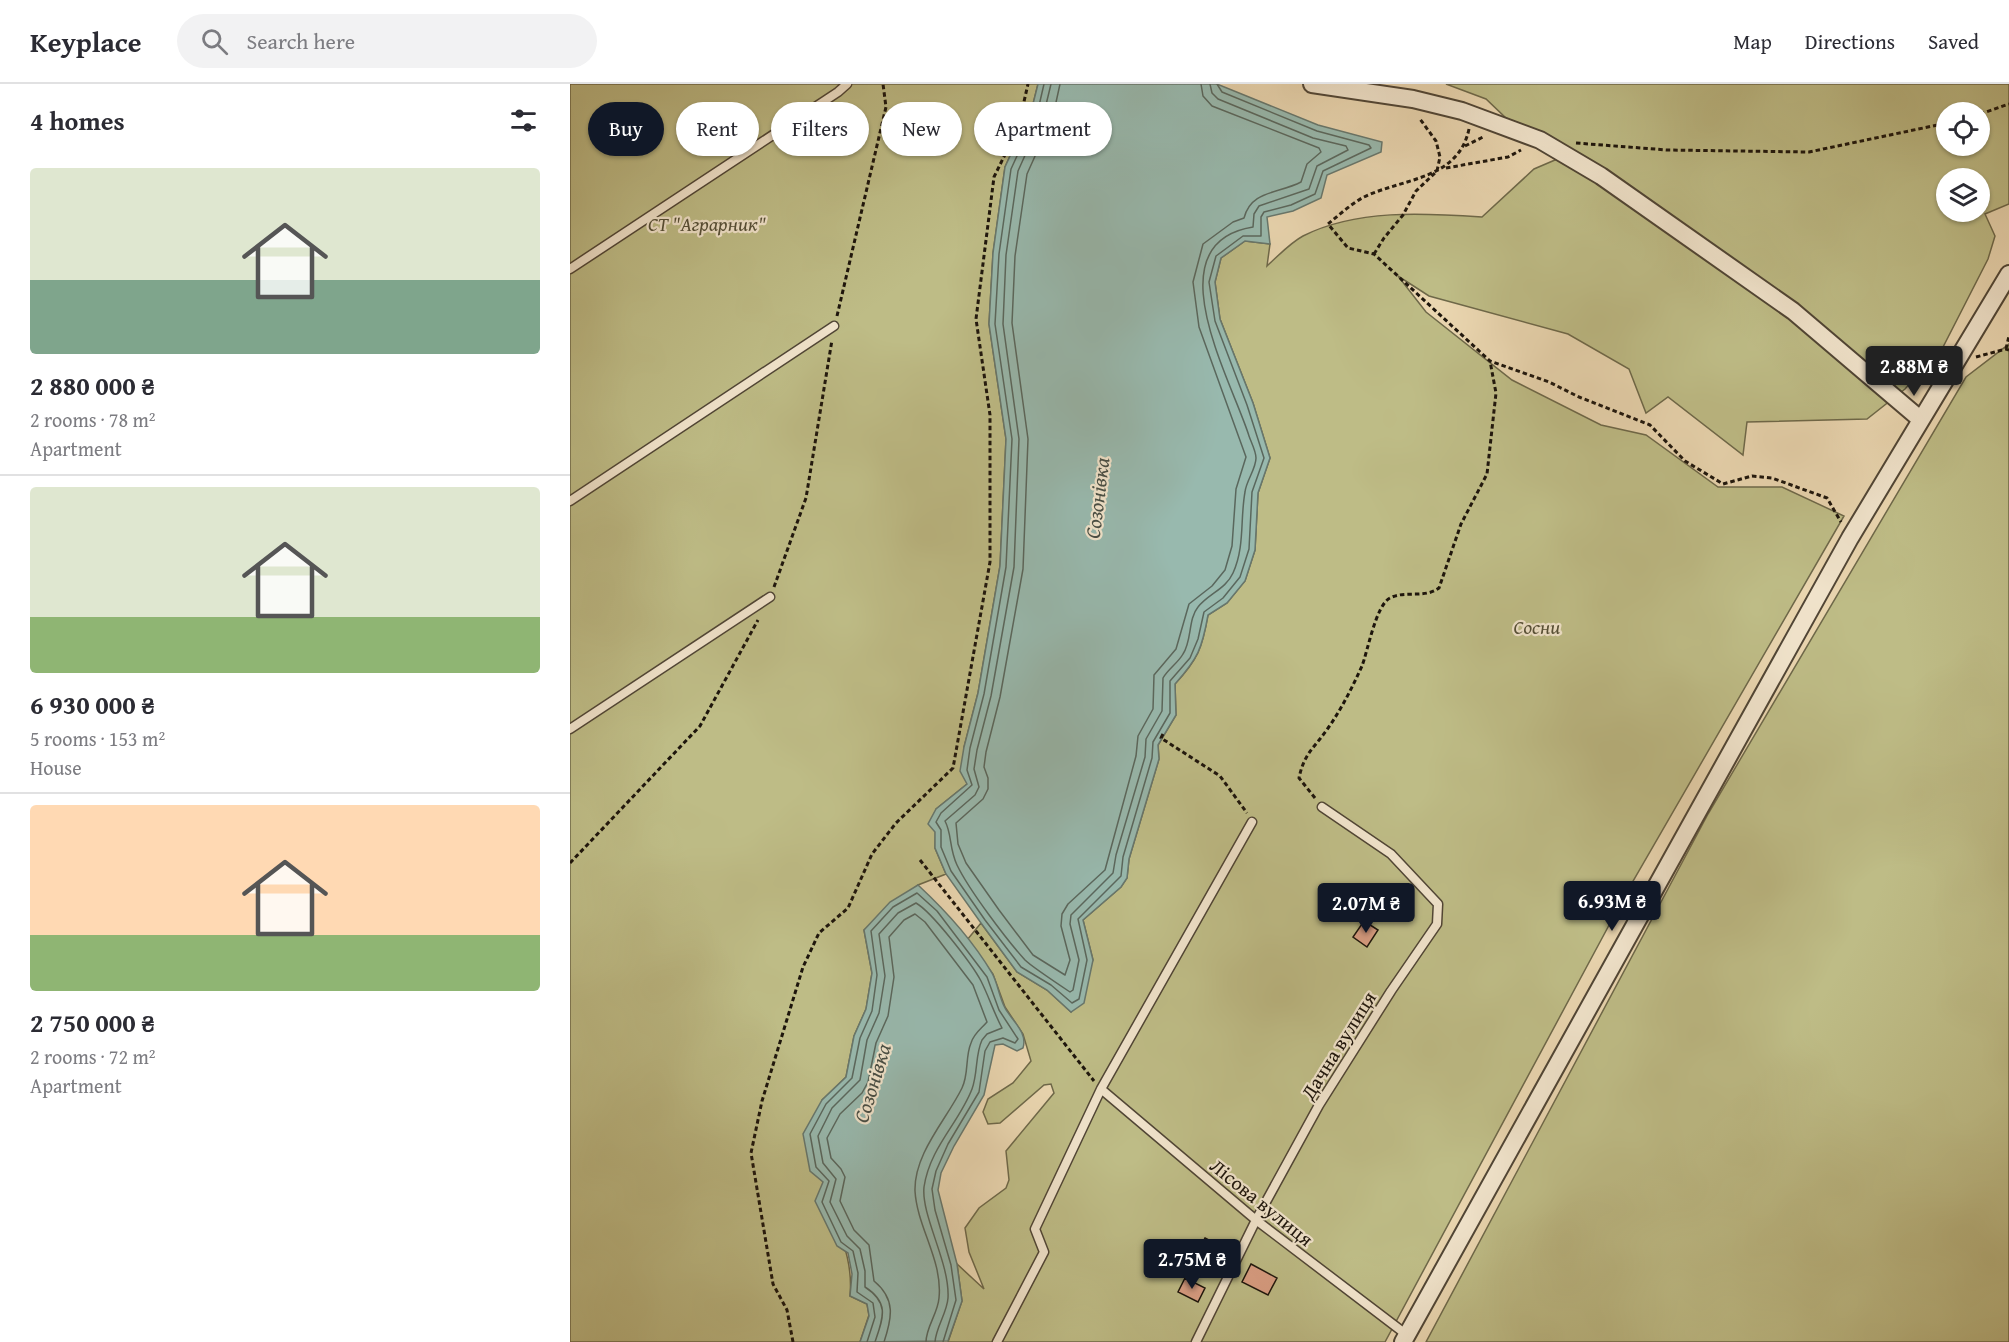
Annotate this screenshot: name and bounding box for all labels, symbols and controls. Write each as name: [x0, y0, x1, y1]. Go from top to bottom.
search box: [177, 14, 597, 68]
text: Keyplace: [30, 21, 141, 62]
icon: search: [198, 25, 231, 58]
text: Search here: [246, 25, 355, 57]
text: Map: [1733, 26, 1772, 57]
text: Directions: [1805, 26, 1895, 57]
text: Saved: [1928, 26, 1979, 57]
text: 4 homes: [30, 101, 125, 140]
chip: Buy: [588, 102, 664, 156]
chip: Rent: [676, 102, 759, 156]
chip: Filters: [771, 102, 869, 156]
chip: New: [881, 102, 962, 156]
chip: Apartment: [974, 102, 1112, 156]
map controls: [1936, 102, 1990, 222]
button: locate: [1936, 102, 1990, 156]
icon: filters: [507, 104, 540, 137]
button: layers: [1936, 168, 1990, 222]
icon: home: [231, 207, 339, 315]
park label: СТ "Аграрник": [648, 209, 766, 238]
pin: 2.88M ₴: [1859, 346, 1969, 397]
text: 2.88M ₴: [1880, 351, 1948, 380]
text: 2 880 000 ₴: [30, 366, 155, 405]
text: 2 rooms · 78 m²: [30, 405, 156, 434]
text: Apartment: [30, 434, 122, 463]
water label: Созонівка: [1077, 455, 1117, 540]
icon: home: [231, 526, 339, 634]
park label: Сосни: [1514, 612, 1560, 641]
text: 6 930 000 ₴: [30, 685, 155, 724]
text: 5 rooms · 153 m²: [30, 724, 165, 753]
text: House: [30, 753, 82, 782]
icon: home: [231, 844, 339, 952]
pin: 6.93M ₴: [1557, 881, 1667, 932]
pin: 2.07M ₴: [1311, 883, 1421, 934]
text: 6.93M ₴: [1578, 886, 1646, 915]
text: 2.07M ₴: [1332, 888, 1400, 917]
street label: Дачна вулиця: [1293, 985, 1383, 1106]
text: 2 750 000 ₴: [30, 1003, 155, 1042]
water label: Созонівка: [845, 1039, 899, 1126]
text: 2 rooms · 72 m²: [30, 1042, 156, 1071]
text: Apartment: [30, 1071, 122, 1100]
street label: Лісова вулиця: [1204, 1151, 1320, 1253]
pin: 2.75M ₴: [1137, 1239, 1247, 1290]
text: 2.75M ₴: [1158, 1244, 1226, 1273]

